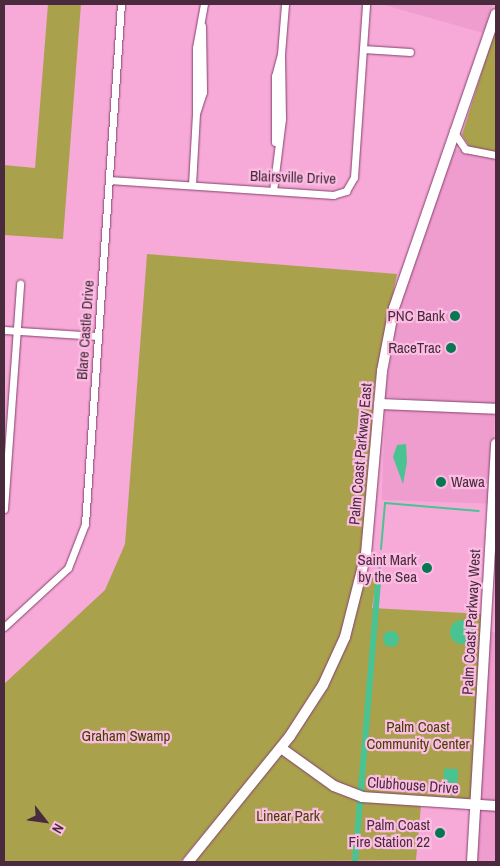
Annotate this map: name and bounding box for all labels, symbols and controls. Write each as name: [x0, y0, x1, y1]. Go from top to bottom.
street label: Blairsville Drive: [250, 167, 336, 187]
street label: Blare Castle Drive: [73, 280, 97, 380]
place label: PNC Bank: [388, 307, 445, 325]
marker: PNC Bank: [449, 310, 461, 322]
place label: RaceTrac: [388, 339, 441, 357]
marker: RaceTrac: [445, 342, 457, 354]
street label: Palm Coast Parkway East: [345, 382, 375, 526]
place label: Wawa: [451, 473, 485, 491]
marker: Wawa: [435, 476, 447, 488]
street label: Palm Coast Parkway West: [458, 549, 484, 695]
place label: Saint Mark by the Sea: [358, 550, 417, 585]
marker: Saint Mark by the Sea: [421, 562, 433, 574]
park label: Palm Coast Community Center: [366, 717, 470, 752]
park label: Graham Swamp: [82, 727, 170, 745]
street label: Clubhouse Drive: [367, 773, 459, 797]
north arrow: [20, 796, 70, 846]
park label: Linear Park: [256, 807, 320, 825]
place label: Palm Coast Fire Station 22: [349, 815, 430, 850]
text: N: [48, 820, 68, 837]
marker: Palm Coast Fire Station 22: [434, 827, 446, 839]

